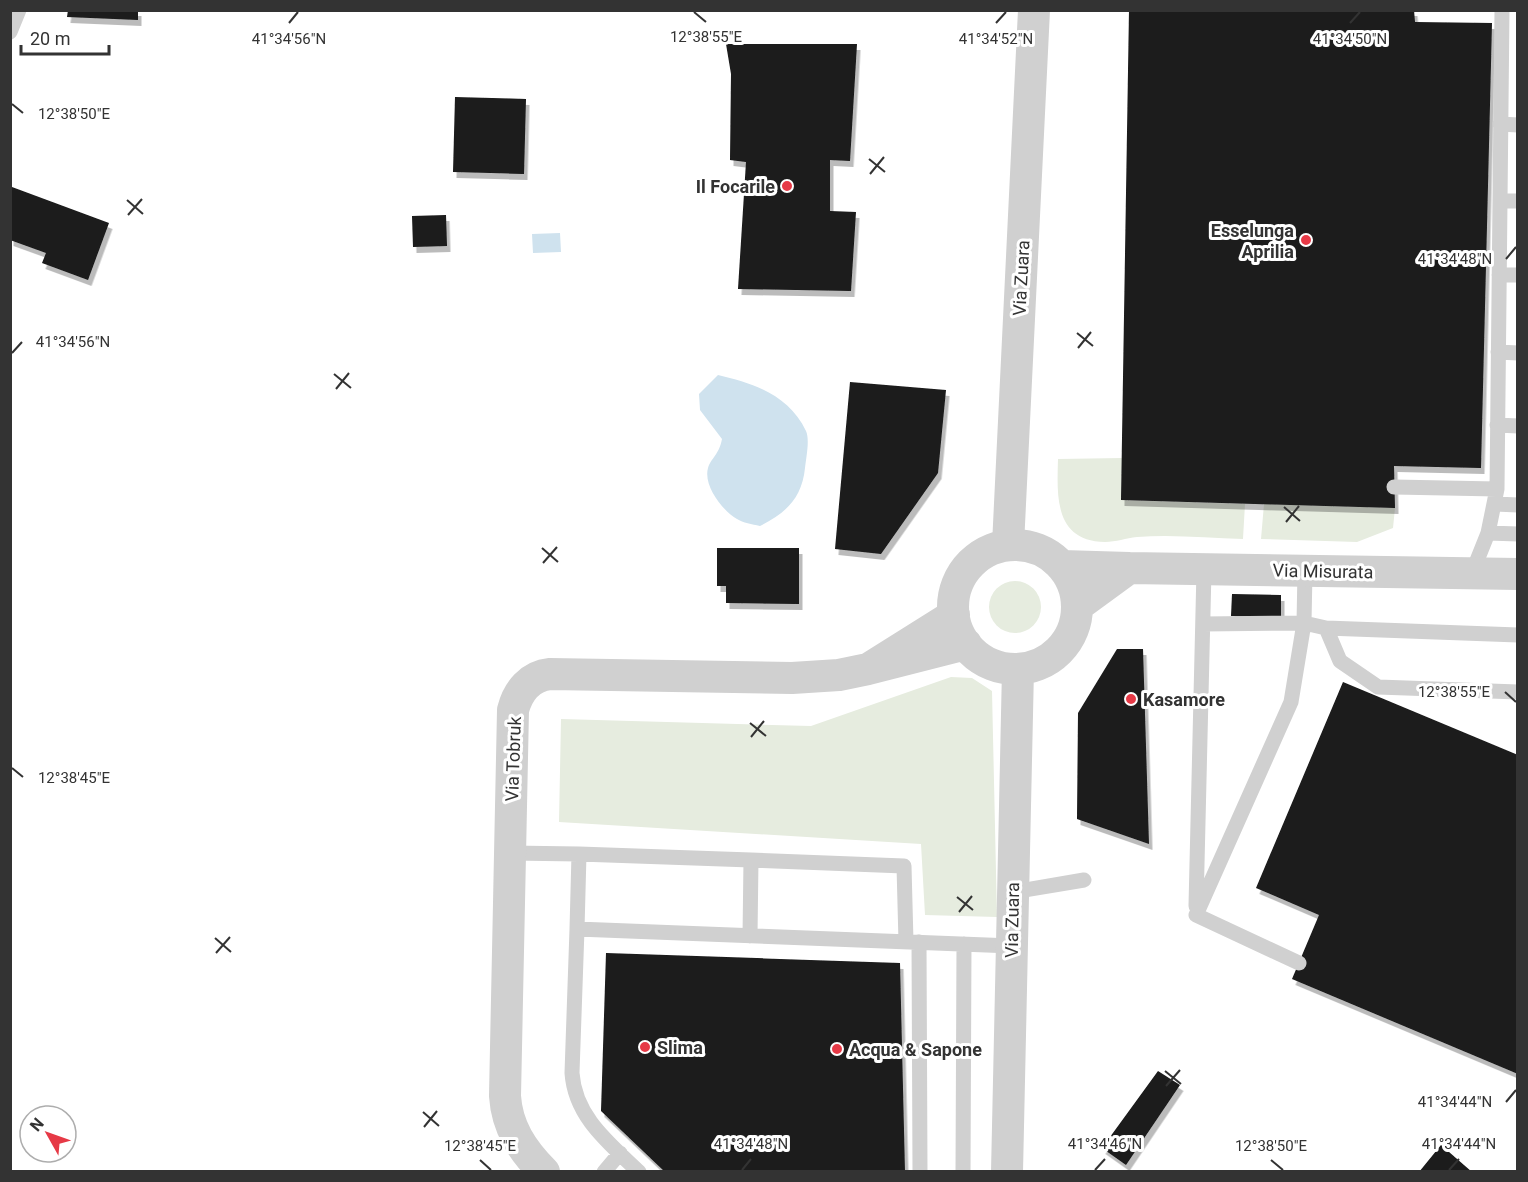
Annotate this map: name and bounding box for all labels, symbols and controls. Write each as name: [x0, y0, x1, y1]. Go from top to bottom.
scale bar: [21, 18, 110, 56]
text: 20 m: [30, 28, 70, 49]
text: 12°38'55"E: [670, 28, 743, 46]
text: 41°34'56"N: [252, 30, 326, 48]
text: 41°34'52"N: [959, 30, 1033, 48]
text: 41°34'50"N: [1313, 30, 1387, 48]
text: 12°38'50"E: [38, 105, 111, 123]
place label: Il Focarile: [696, 176, 775, 197]
marker: Il Focarile: [780, 179, 794, 193]
place label: Esselunga Aprilia: [1211, 220, 1294, 262]
marker: Esselunga Aprilia: [1299, 233, 1313, 247]
street label: Via Zuara: [1009, 240, 1033, 316]
text: 41°34'48"N: [1418, 250, 1492, 268]
text: 41°34'56"N: [36, 333, 110, 351]
street label: Via Misurata: [1273, 560, 1373, 582]
text: 12°38'55"E: [1418, 683, 1491, 701]
place label: Kasamore: [1143, 689, 1225, 710]
marker: Kasamore: [1124, 692, 1138, 706]
street label: Via Tobruk: [501, 715, 525, 802]
text: 12°38'45"E: [38, 769, 111, 787]
street label: Via Zuara: [1001, 882, 1023, 958]
place label: Slima: [657, 1037, 703, 1058]
place label: Acqua & Sapone: [849, 1039, 982, 1060]
marker: Slima: [638, 1040, 652, 1054]
marker: Acqua & Sapone: [830, 1042, 844, 1056]
text: 41°34'44"N: [1418, 1093, 1492, 1111]
north arrow: [18, 1104, 78, 1164]
text: N: [26, 1114, 48, 1135]
text: 41°34'48"N: [714, 1135, 788, 1153]
text: 41°34'46"N: [1068, 1135, 1142, 1153]
text: 41°34'44"N: [1422, 1135, 1496, 1153]
text: 12°38'45"E: [444, 1137, 517, 1155]
text: 12°38'50"E: [1235, 1137, 1308, 1155]

